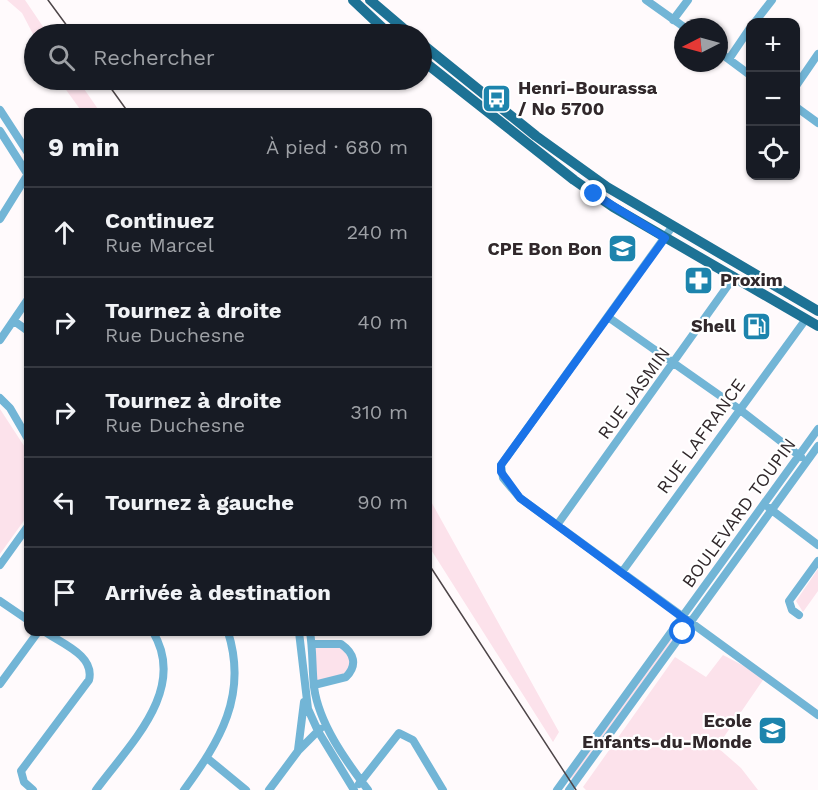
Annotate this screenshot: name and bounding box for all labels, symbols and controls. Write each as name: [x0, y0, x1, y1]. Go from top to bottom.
north arrow: [674, 18, 728, 72]
map controls: [746, 18, 800, 180]
button: +: [746, 18, 800, 72]
search box: [24, 24, 432, 90]
icon: search: [45, 41, 78, 74]
text: Rechercher: [93, 45, 215, 70]
button: −: [746, 72, 800, 126]
place label: Henri-Bourassa / No 5700: [518, 77, 658, 119]
bus stop icon: Henri-Bourassa / No 5700: [481, 82, 513, 114]
button: locate: [746, 126, 800, 180]
text: 9 min: [48, 132, 120, 162]
text: À pied · 680 m: [266, 135, 408, 159]
route end: [580, 180, 606, 206]
text: Continuez: [105, 208, 214, 233]
icon: ahead: [48, 216, 81, 249]
text: 240 m: [346, 220, 408, 244]
text: Rue Marcel: [105, 233, 214, 257]
school or university icon: CPE Bon Bon: [607, 233, 639, 265]
place label: CPE Bon Bon: [488, 238, 602, 259]
pharmacy icon: Proxim: [683, 264, 715, 296]
place label: Proxim: [720, 269, 783, 290]
text: Tournez à droite: [105, 298, 282, 323]
icon: right: [48, 306, 81, 339]
text: 40 m: [357, 310, 408, 334]
fuel station icon: Shell: [741, 310, 773, 342]
place label: Shell: [691, 315, 736, 336]
text: Rue Duchesne: [105, 323, 245, 347]
street label: RUE JASMIN: [593, 342, 674, 443]
street label: RUE LAFRANCE: [652, 374, 749, 497]
text: Tournez à droite: [105, 388, 282, 413]
icon: right: [48, 396, 81, 429]
text: 310 m: [350, 400, 408, 424]
text: Rue Duchesne: [105, 413, 245, 437]
street label: BOULEVARD TOUPIN: [677, 434, 800, 591]
icon: left: [48, 486, 81, 519]
text: Tournez à gauche: [105, 490, 294, 515]
text: 90 m: [357, 490, 408, 514]
icon: arrive: [48, 576, 81, 609]
text: Arrivée à destination: [105, 580, 331, 605]
route start: [669, 618, 695, 644]
place label: Ecole Enfants-du-Monde: [582, 710, 752, 752]
school or university icon: Ecole Enfants-du-Monde: [757, 715, 789, 747]

